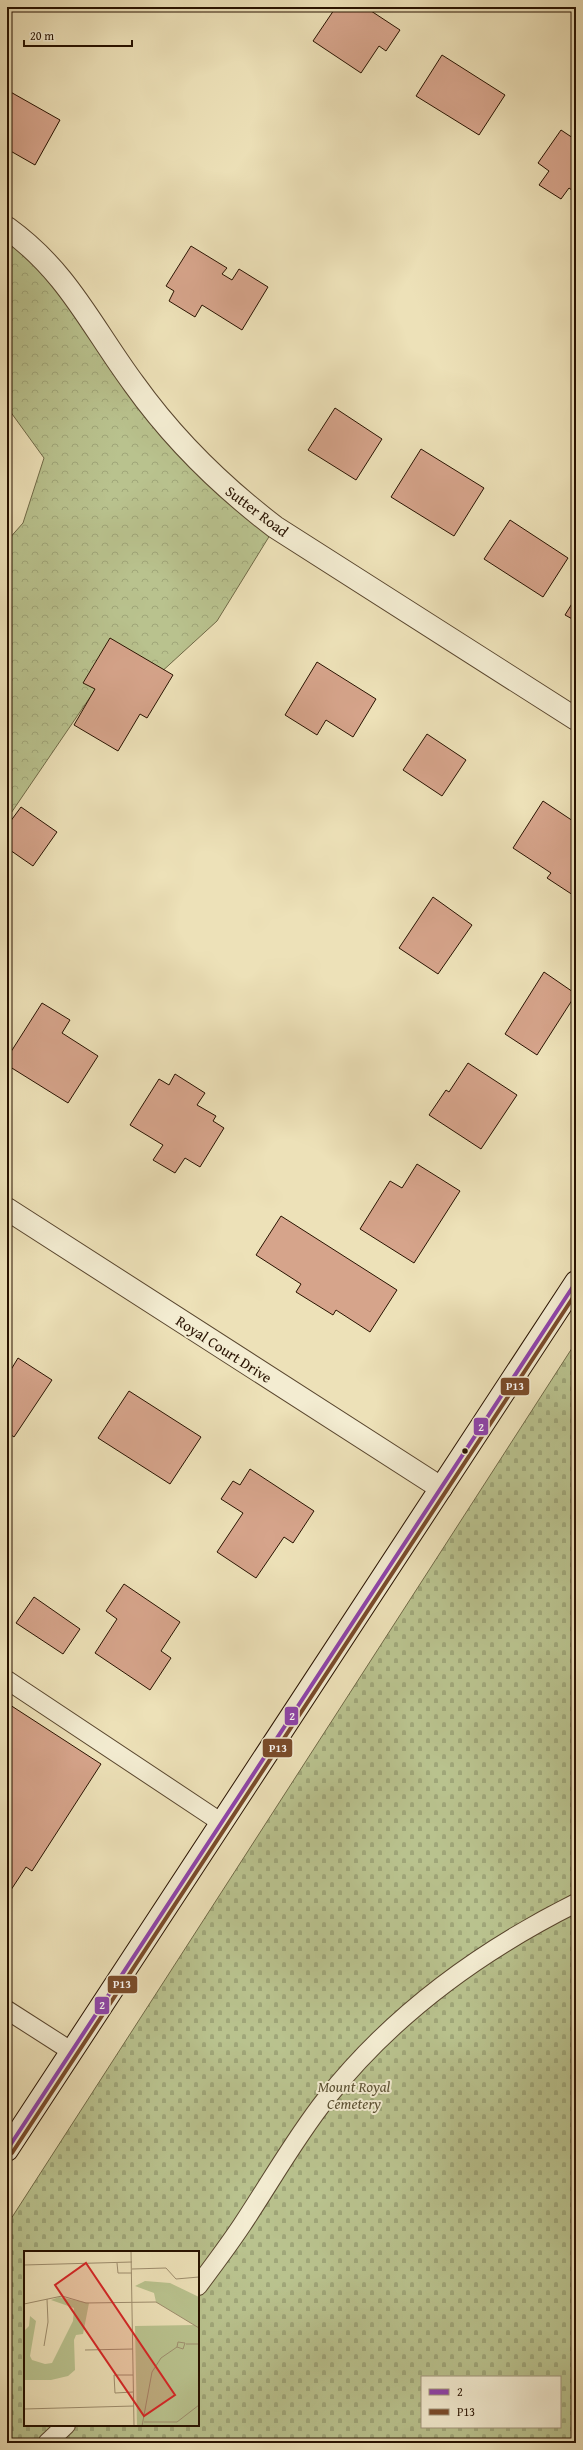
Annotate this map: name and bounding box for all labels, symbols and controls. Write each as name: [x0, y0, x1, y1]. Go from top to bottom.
scale bar: [24, 22, 132, 48]
text: 20 m: [30, 27, 54, 44]
street label: Sutter Road: [221, 480, 293, 542]
street label: Royal Court Drive: [172, 1310, 276, 1388]
line badge: P13: [500, 1377, 530, 1396]
text: P13: [506, 1378, 524, 1394]
line badge: 2: [473, 1417, 489, 1436]
text: 2: [478, 1419, 484, 1435]
unlabelled marker: [460, 1446, 470, 1456]
line badge: 2: [284, 1706, 299, 1726]
text: 2: [289, 1708, 295, 1724]
line badge: P13: [262, 1738, 293, 1758]
text: P13: [269, 1740, 287, 1756]
line badge: P13: [107, 1975, 138, 1994]
text: P13: [113, 1976, 131, 1992]
line badge: 2: [94, 1996, 110, 2015]
text: 2: [99, 1997, 105, 2013]
park label: Mount Royal Cemetery: [318, 2076, 391, 2114]
inset map: [24, 2251, 199, 2426]
legend: [421, 2376, 561, 2428]
text: 2: [457, 2383, 463, 2400]
text: P13: [457, 2403, 475, 2420]

